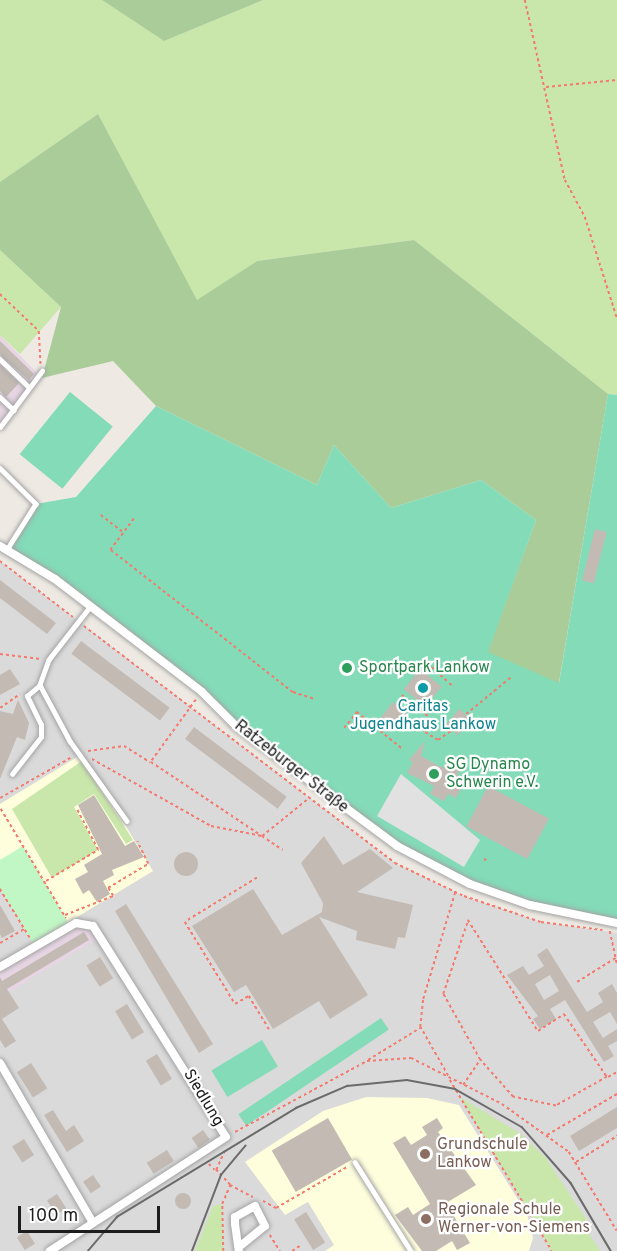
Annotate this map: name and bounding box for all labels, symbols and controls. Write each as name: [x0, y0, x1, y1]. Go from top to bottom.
place label: Sportpark Lankow: [359, 658, 490, 678]
marker: Sportpark Lankow: [340, 661, 354, 675]
marker: Caritas Jugendhaus Lankow: [416, 681, 430, 695]
place label: Caritas Jugendhaus Lankow: [350, 697, 496, 735]
street label: Ratzeburger Straße: [230, 717, 352, 817]
place label: SG Dynamo Schwerin e.V.: [446, 755, 538, 793]
marker: SG Dynamo Schwerin e.V.: [427, 767, 441, 781]
street label: Siedlung: [179, 1066, 227, 1130]
place label: Grundschule Lankow: [437, 1135, 528, 1173]
marker: Grundschule Lankow: [418, 1147, 432, 1161]
scale bar: [21, 1194, 164, 1232]
place label: Regionale Schule Werner-von-Siemens: [438, 1200, 590, 1238]
text: 100 m: [29, 1205, 78, 1228]
marker: Regionale Schule Werner-von-Siemens: [419, 1212, 433, 1226]

